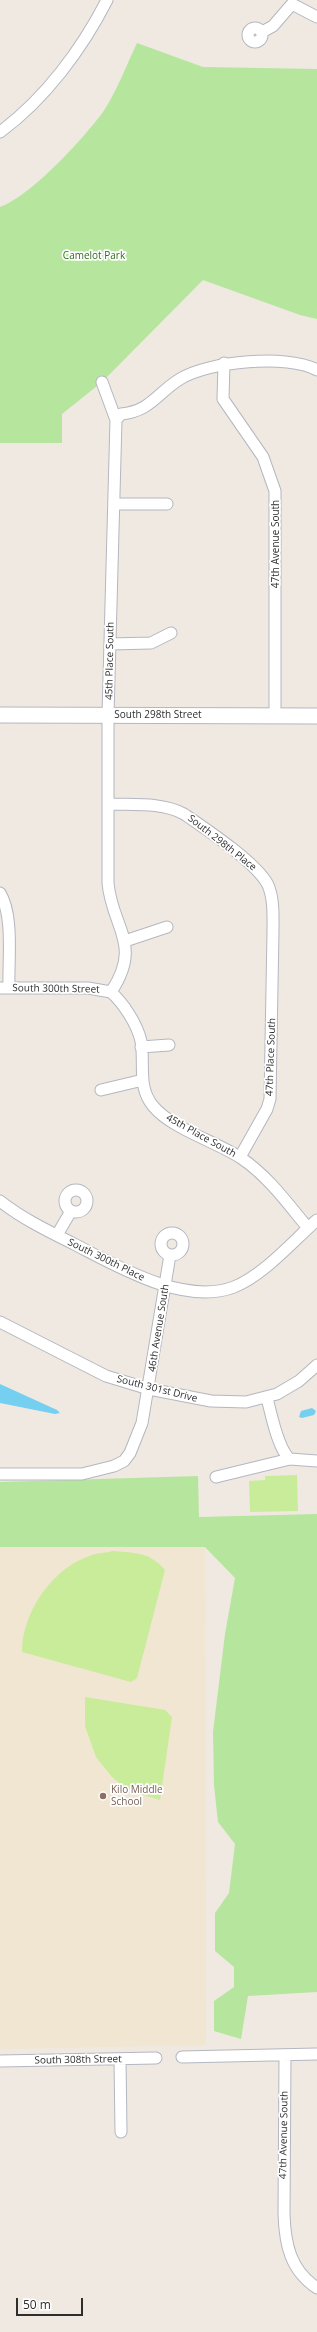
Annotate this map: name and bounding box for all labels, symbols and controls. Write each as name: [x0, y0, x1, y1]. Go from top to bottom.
park label: Camelot Park: [63, 250, 125, 262]
street label: 47th Avenue South: [270, 500, 282, 588]
street label: 45th Place South: [103, 622, 117, 700]
street label: South 298th Street: [114, 709, 202, 721]
street label: South 298th Place: [185, 812, 259, 874]
street label: South 300th Street: [12, 982, 100, 996]
street label: 47th Place South: [264, 1018, 278, 1096]
street label: 45th Place South: [164, 1112, 238, 1160]
street label: South 300th Place: [66, 1236, 146, 1284]
street label: 46th Avenue South: [146, 1283, 172, 1373]
street label: South 301st Drive: [116, 1373, 198, 1405]
place label: Kilo Middle School: [111, 1784, 163, 1808]
marker: Kilo Middle School: [98, 1791, 108, 1801]
street label: South 308th Street: [34, 2053, 122, 2067]
street label: 47th Avenue South: [277, 2091, 291, 2179]
scale bar: [18, 2290, 85, 2316]
text: 50 m: [23, 2296, 51, 2313]

